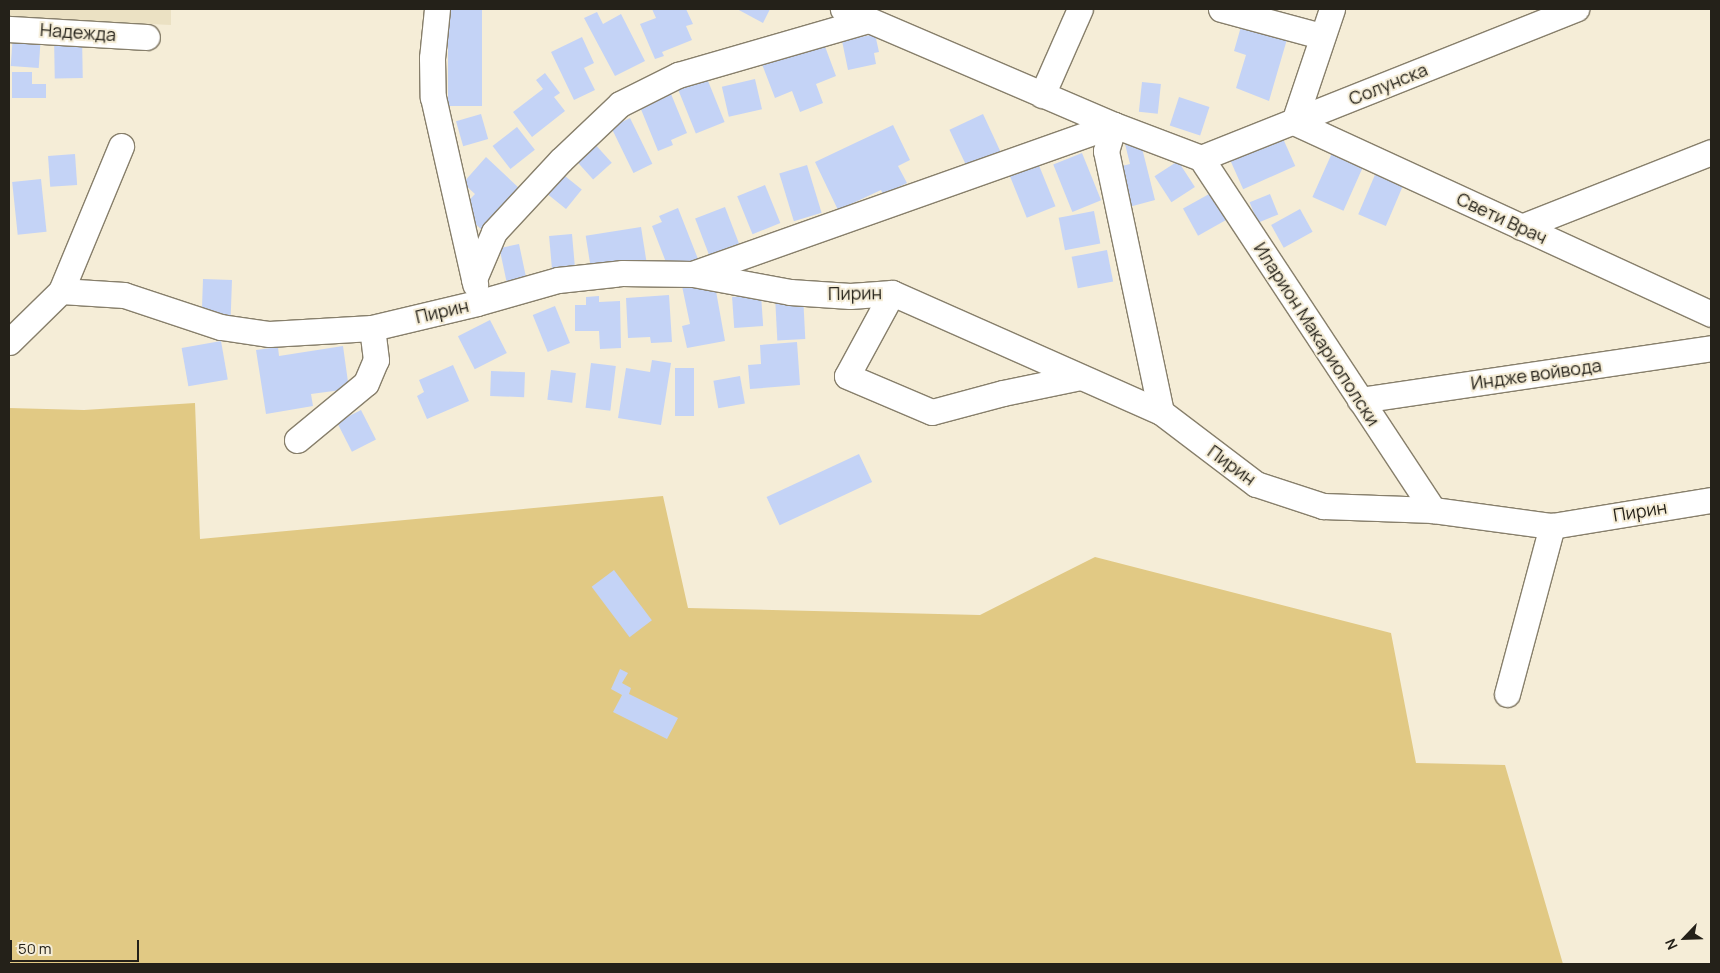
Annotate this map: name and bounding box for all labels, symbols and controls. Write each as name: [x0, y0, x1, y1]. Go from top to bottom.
street label: Надежда: [39, 19, 117, 45]
street label: Солунска: [1346, 58, 1430, 110]
street label: Свети Врач: [1453, 188, 1551, 248]
street label: Иларион Макариополски: [1250, 238, 1384, 430]
street label: Пирин: [828, 282, 882, 304]
street label: Пирин: [413, 294, 471, 328]
street label: Индже войвода: [1469, 354, 1603, 394]
street label: Пирин: [1204, 440, 1260, 490]
street label: Пирин: [1612, 496, 1668, 526]
north arrow: [1660, 913, 1710, 963]
scale bar: [12, 930, 141, 962]
text: N: [1660, 936, 1682, 953]
text: 50 m: [18, 938, 52, 959]

